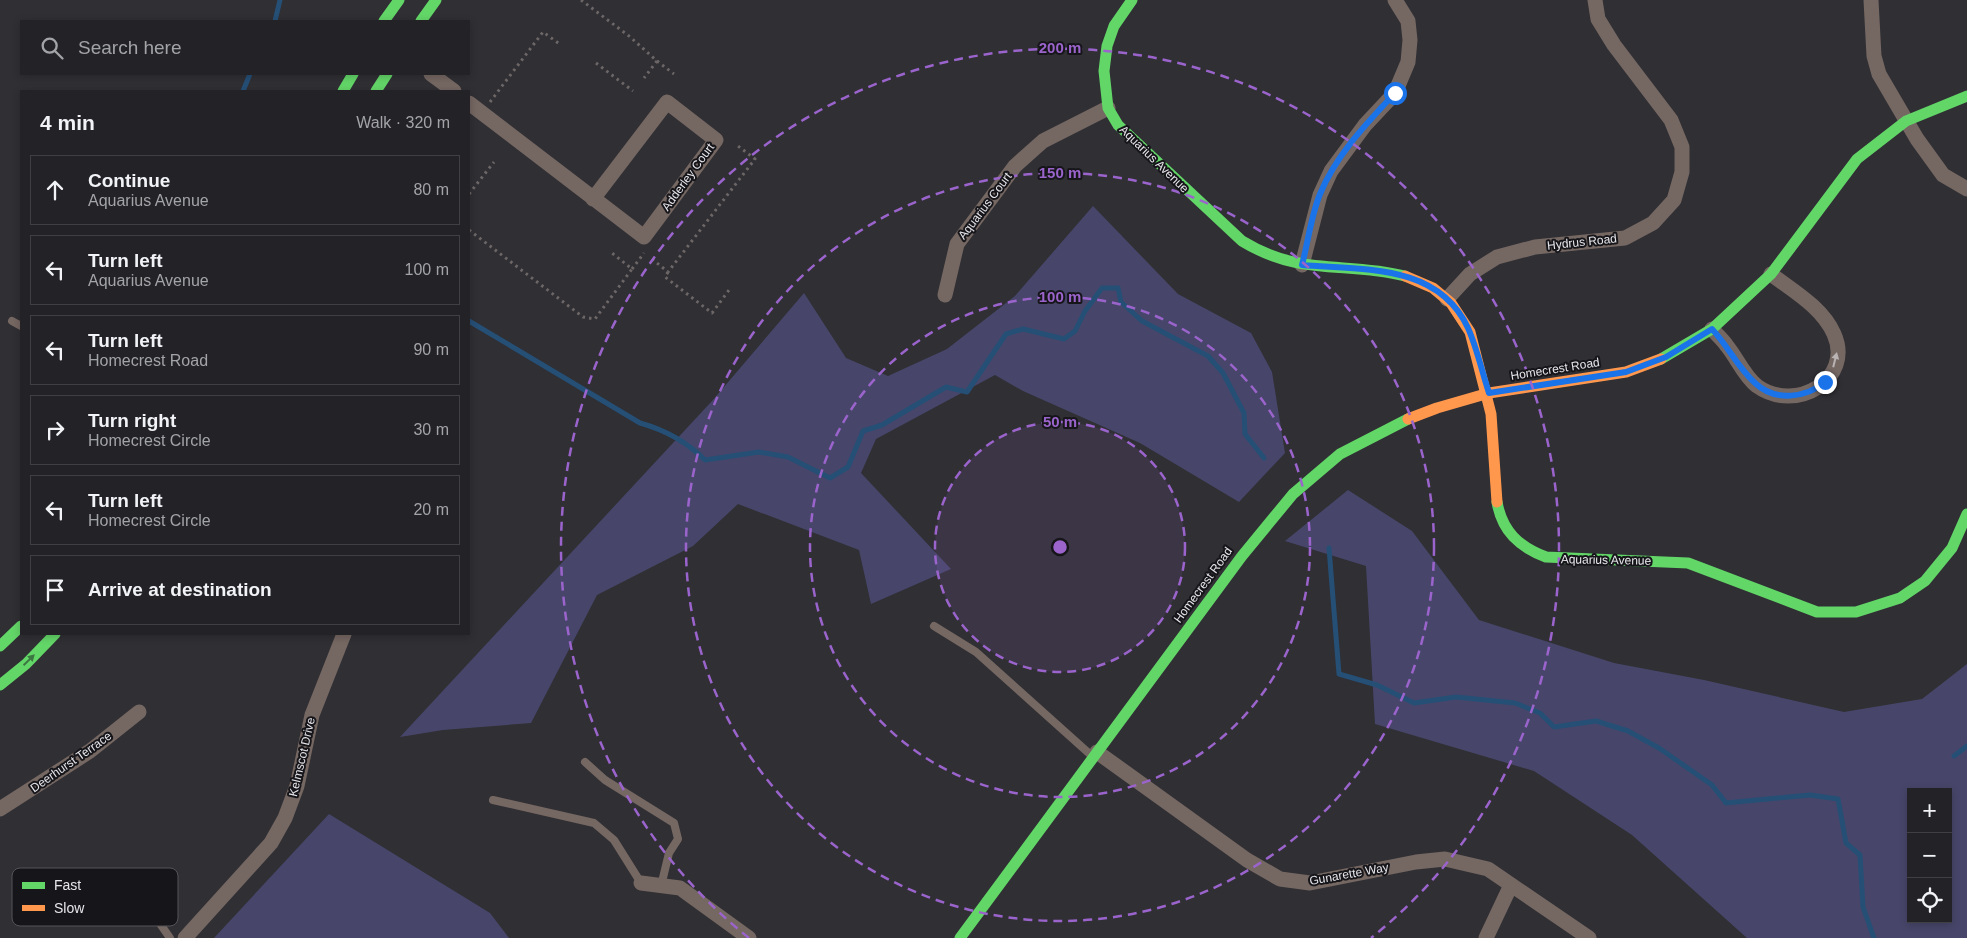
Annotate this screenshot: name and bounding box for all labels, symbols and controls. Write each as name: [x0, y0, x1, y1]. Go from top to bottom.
search box: [20, 20, 470, 75]
icon: search: [38, 34, 66, 62]
text: Search here: [78, 37, 182, 58]
text: 200 m: [1039, 39, 1081, 56]
route start: [1384, 82, 1407, 105]
text: 4 min: [40, 111, 95, 134]
text: Walk · 320 m: [356, 114, 450, 131]
street label: Aquarius Avenue: [1117, 123, 1192, 196]
street label: Adderley Court: [659, 140, 718, 213]
text: 150 m: [1039, 164, 1081, 181]
street label: Aquarius Court: [955, 169, 1015, 242]
text: Continue: [88, 170, 170, 191]
icon: ahead: [41, 176, 69, 204]
text: 80 m: [413, 181, 449, 198]
text: Aquarius Avenue: [88, 192, 209, 209]
street label: Hydrus Road: [1546, 231, 1618, 253]
text: Turn left: [88, 250, 163, 271]
icon: left: [41, 256, 69, 284]
text: 100 m: [405, 261, 449, 278]
text: Aquarius Avenue: [88, 272, 209, 289]
text: 100 m: [1039, 288, 1081, 305]
text: Turn left: [88, 330, 163, 351]
icon: left: [41, 336, 69, 364]
text: 90 m: [413, 341, 449, 358]
text: Homecrest Road: [88, 352, 208, 369]
one-way arrow: [1831, 352, 1839, 368]
street label: Homecrest Road: [1509, 355, 1601, 383]
route end: [1814, 371, 1837, 394]
text: Turn right: [88, 410, 176, 431]
text: 50 m: [1043, 413, 1077, 430]
icon: right: [41, 416, 69, 444]
text: 30 m: [413, 421, 449, 438]
text: Homecrest Circle: [88, 432, 211, 449]
text: Turn left: [88, 490, 163, 511]
icon: left: [41, 496, 69, 524]
text: 20 m: [413, 501, 449, 518]
text: Homecrest Circle: [88, 512, 211, 529]
centre of rings: [1051, 538, 1069, 556]
street label: Homecrest Road: [1171, 544, 1235, 626]
street label: Aquarius Avenue: [1561, 552, 1652, 568]
icon: arrive: [41, 576, 69, 604]
text: Arrive at destination: [88, 579, 272, 600]
one-way arrow: [22, 654, 34, 666]
street label: Kelmscot Drive: [286, 716, 318, 798]
street label: Deerhurst Terrace: [28, 729, 115, 795]
map controls: [1907, 788, 1952, 923]
button: +: [1907, 788, 1952, 833]
button: −: [1907, 833, 1952, 878]
street label: Gunarette Way: [1308, 860, 1390, 888]
legend: [12, 868, 178, 926]
text: Fast: [54, 877, 81, 893]
button: locate: [1907, 878, 1952, 923]
text: Slow: [54, 900, 85, 916]

